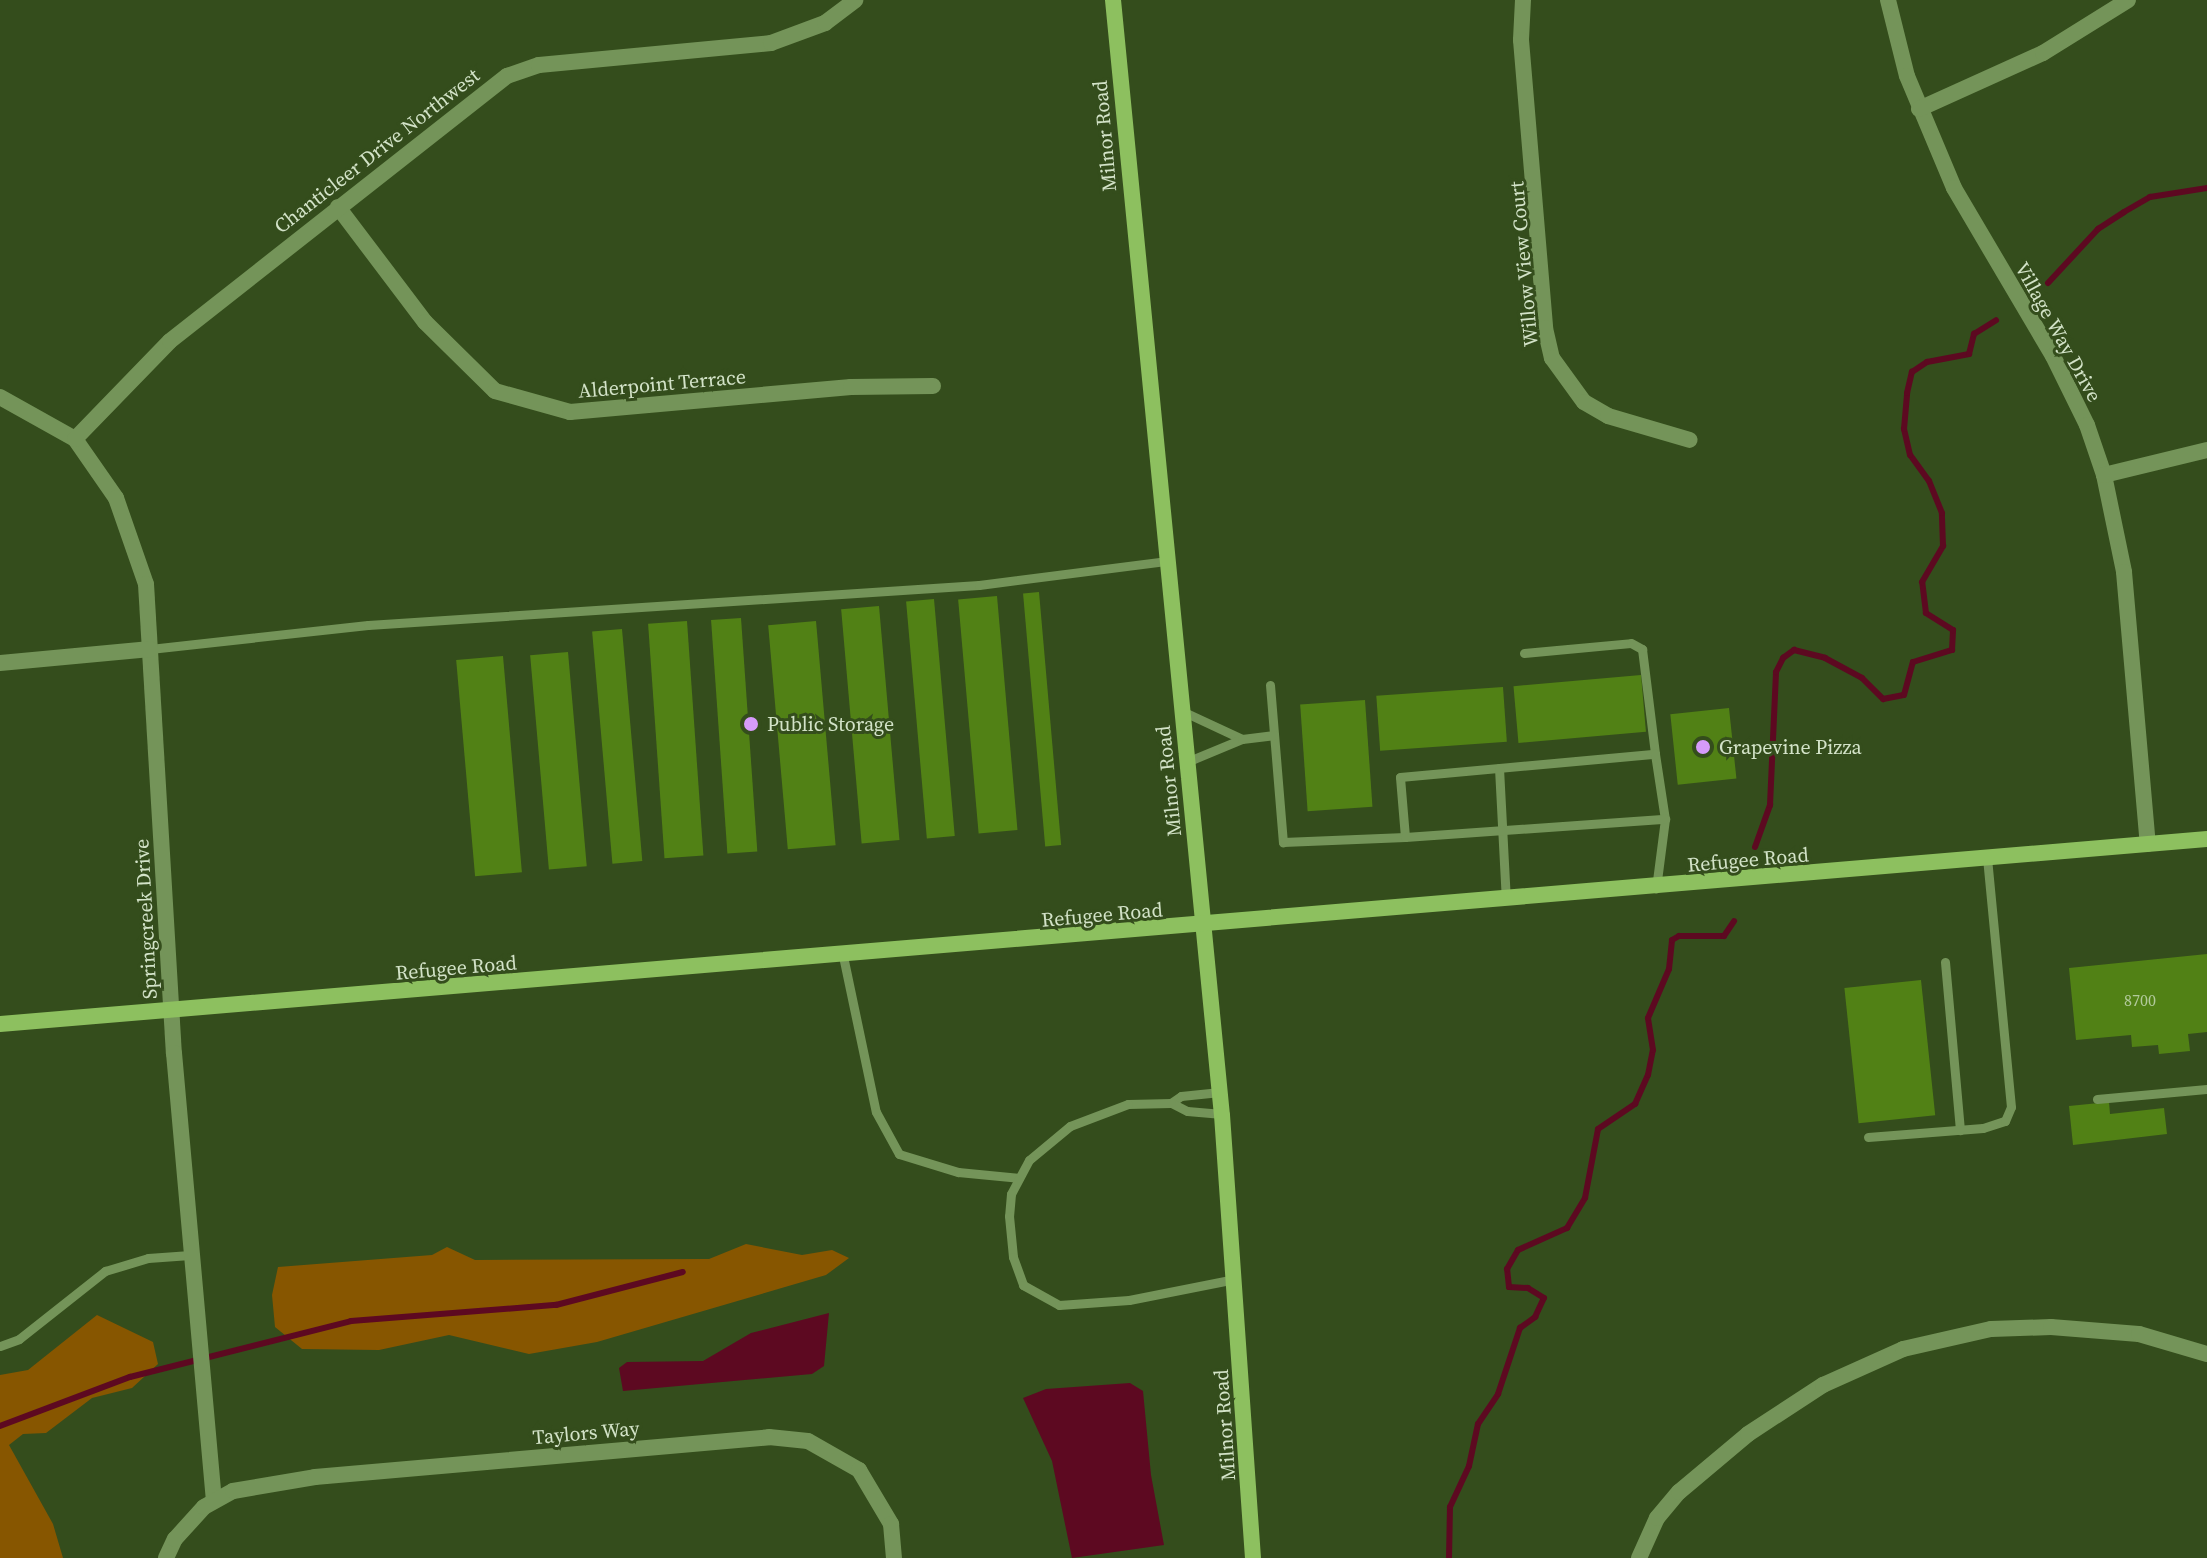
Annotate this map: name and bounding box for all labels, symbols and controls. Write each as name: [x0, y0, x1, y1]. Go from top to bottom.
street label: Chanticleer Drive Northwest: [270, 63, 484, 239]
street label: Milnor Road: [1088, 79, 1122, 193]
street label: Willow View Court: [1505, 180, 1543, 348]
street label: Village Way Drive: [2010, 258, 2106, 406]
street label: Alderpoint Terrace: [577, 365, 747, 403]
place label: Public Storage: [767, 712, 894, 736]
marker: Public Storage: [742, 715, 760, 733]
street label: Milnor Road: [1151, 724, 1187, 838]
place label: Grapevine Pizza: [1719, 735, 1862, 759]
marker: Grapevine Pizza: [1694, 738, 1712, 756]
street label: Springcreek Drive: [130, 838, 162, 1000]
street label: Refugee Road: [1686, 843, 1810, 877]
street label: Refugee Road: [1040, 898, 1164, 932]
street label: Refugee Road: [394, 951, 518, 985]
house number: 8700: [2124, 990, 2156, 1010]
street label: Milnor Road: [1209, 1369, 1241, 1481]
street label: Taylors Way: [531, 1416, 641, 1450]

